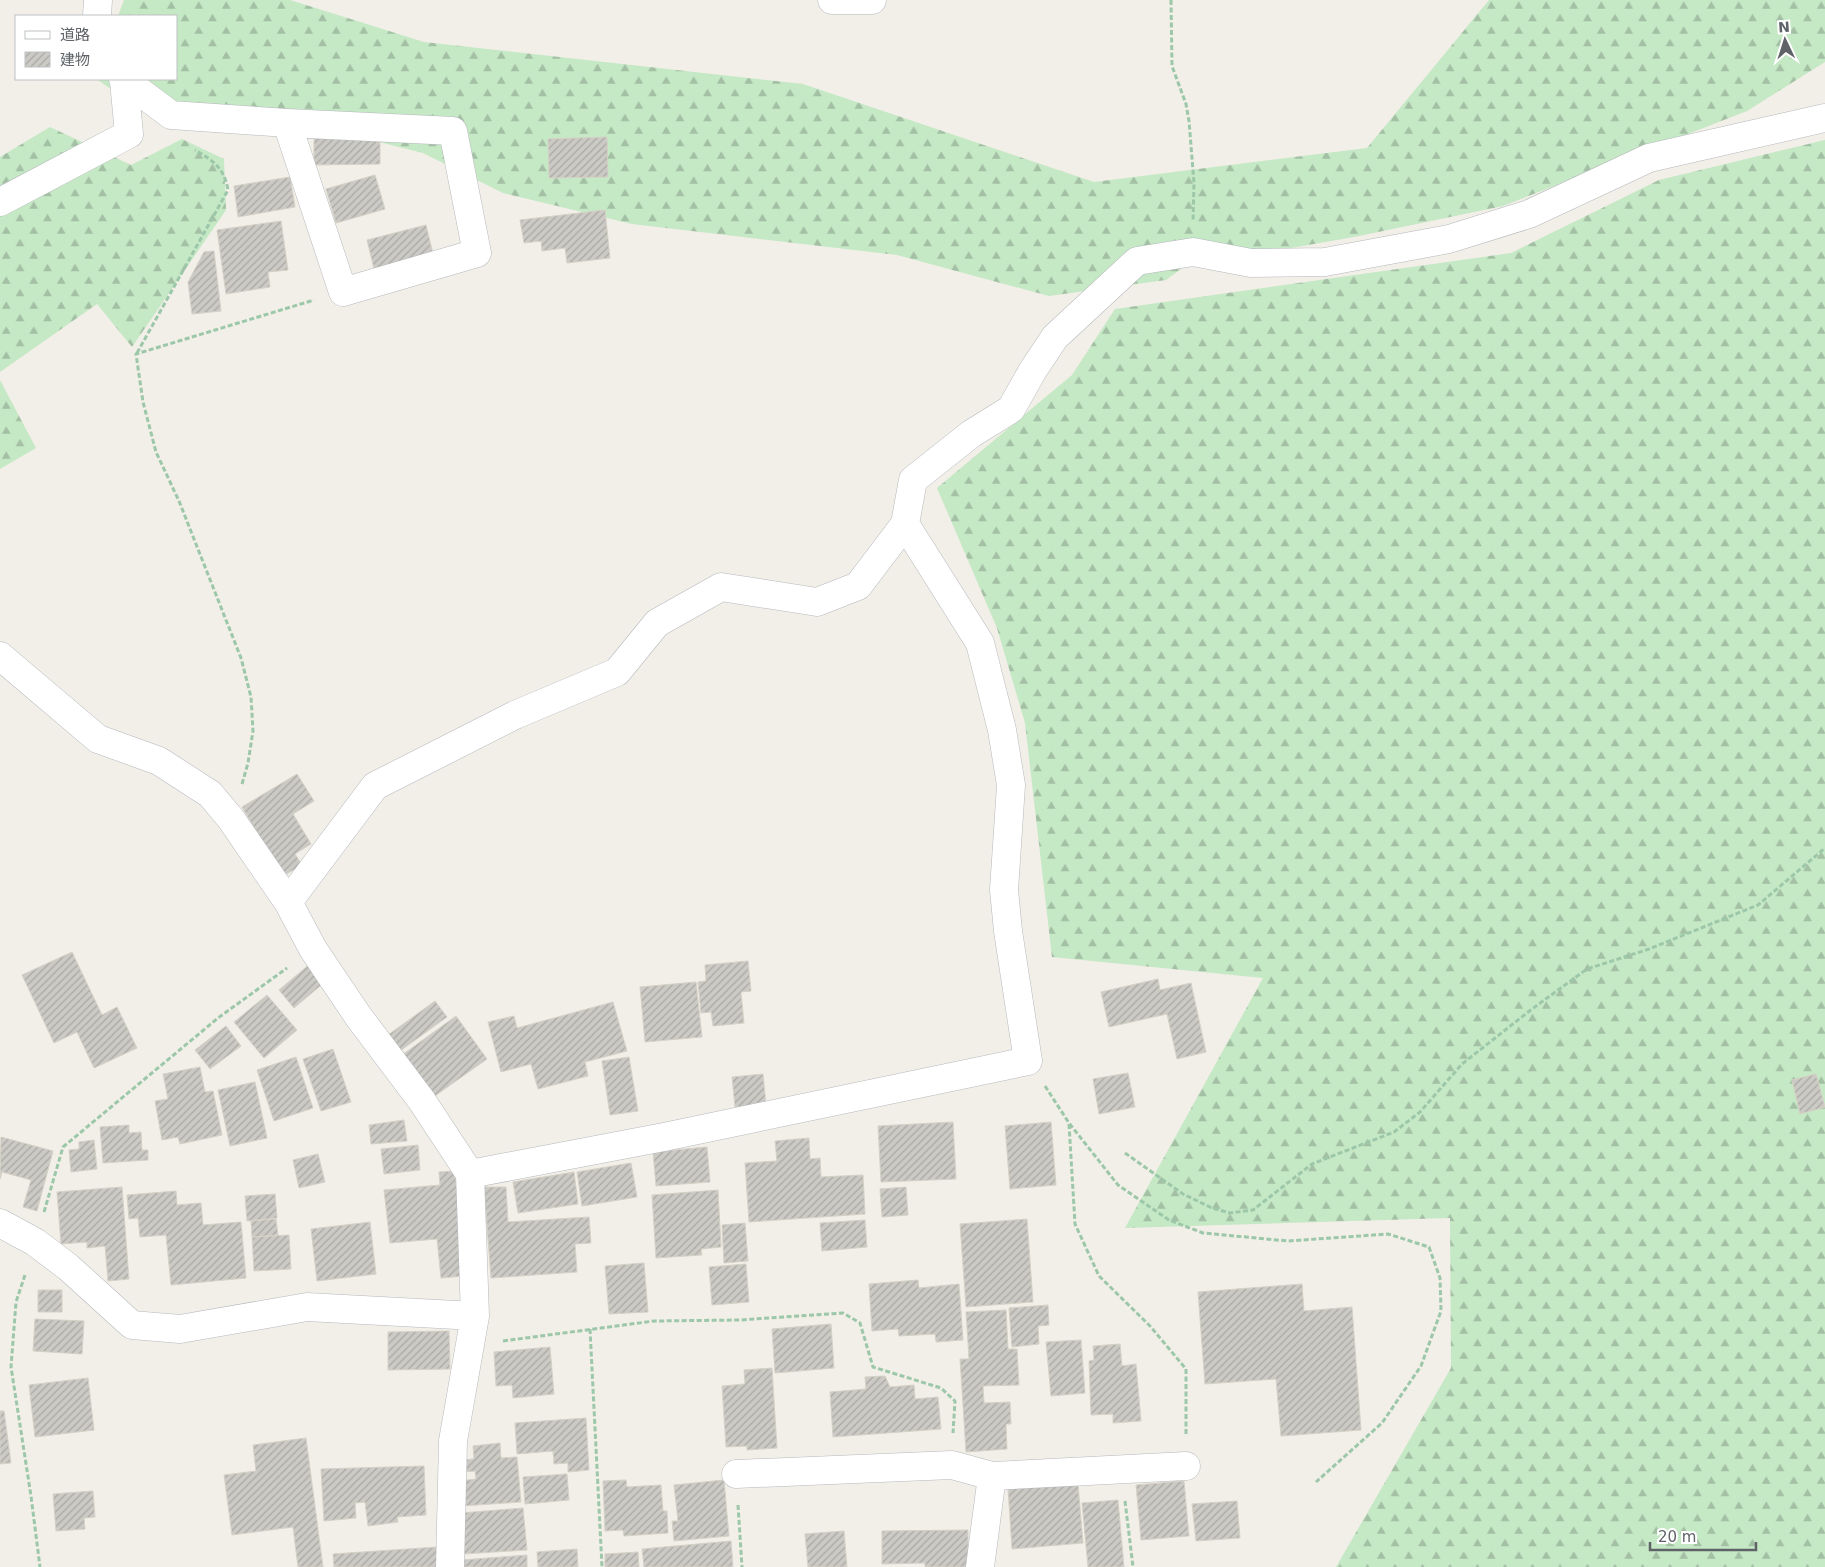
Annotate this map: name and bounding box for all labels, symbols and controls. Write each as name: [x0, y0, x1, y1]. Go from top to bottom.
legend: [15, 15, 178, 80]
north arrow: [1760, 15, 1810, 65]
text: N: [1778, 19, 1790, 35]
text: 道路: [60, 26, 90, 44]
text: 建物: [60, 51, 90, 69]
scale bar: [1650, 1520, 1756, 1552]
text: 20 m: [1658, 1528, 1696, 1546]

